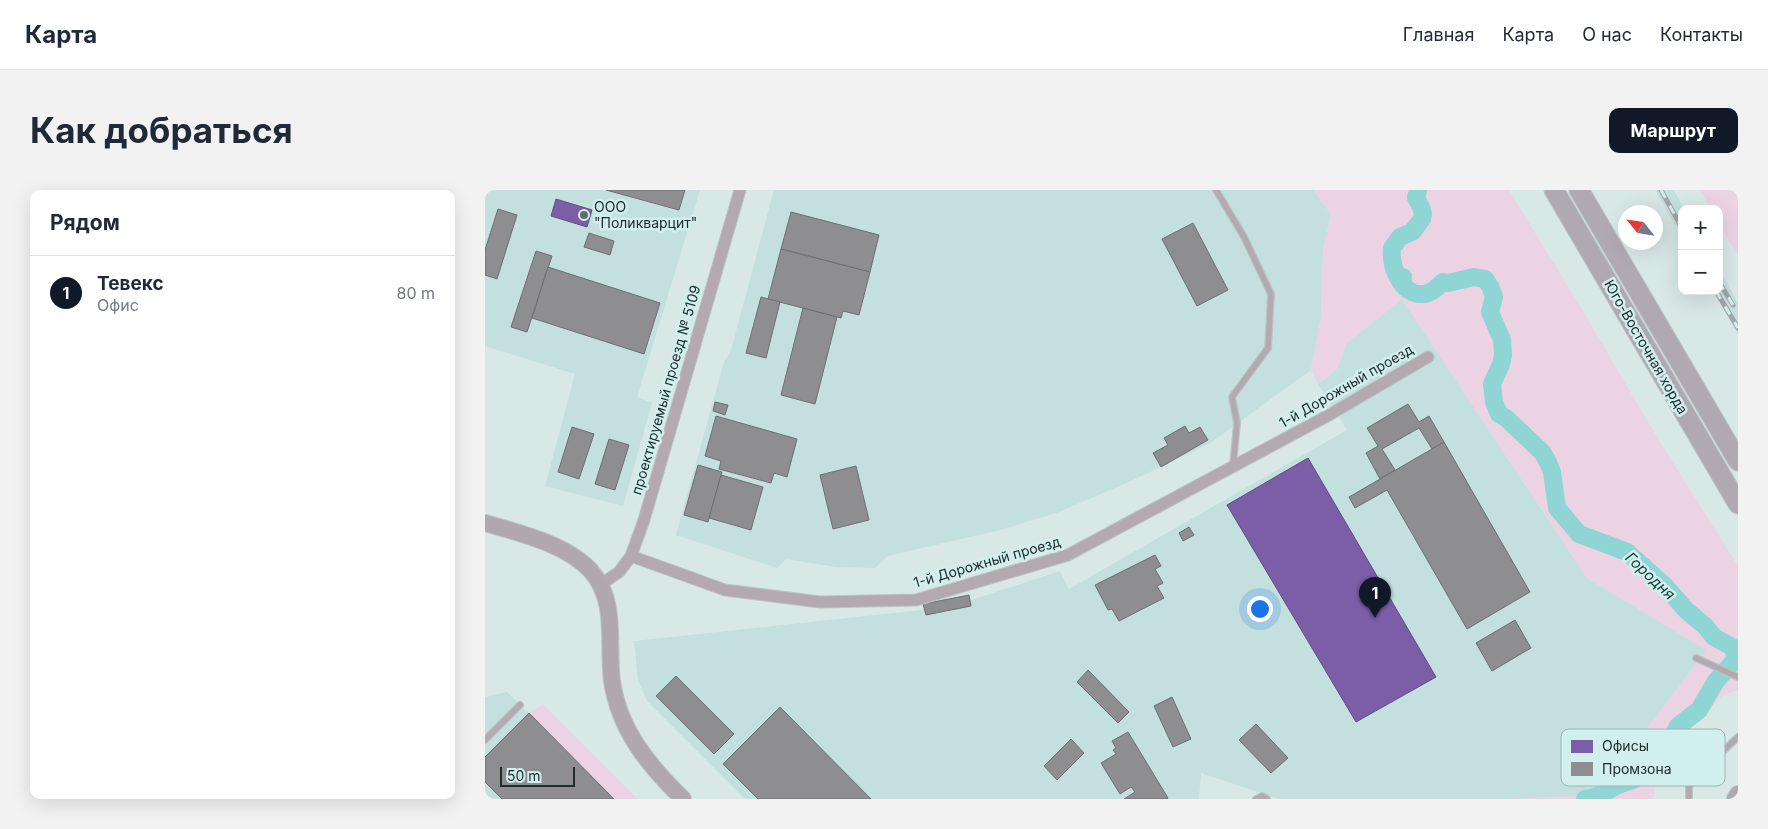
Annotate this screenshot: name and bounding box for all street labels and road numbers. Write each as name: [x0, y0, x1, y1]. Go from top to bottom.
street label: Юго-Восточная хорда: [1601, 277, 1692, 417]
street label: проектируемый проезд № 5109: [627, 283, 704, 497]
street label: 1-й Дорожный проезд: [1276, 340, 1416, 431]
street label: 1-й Дорожный проезд: [911, 532, 1062, 591]

